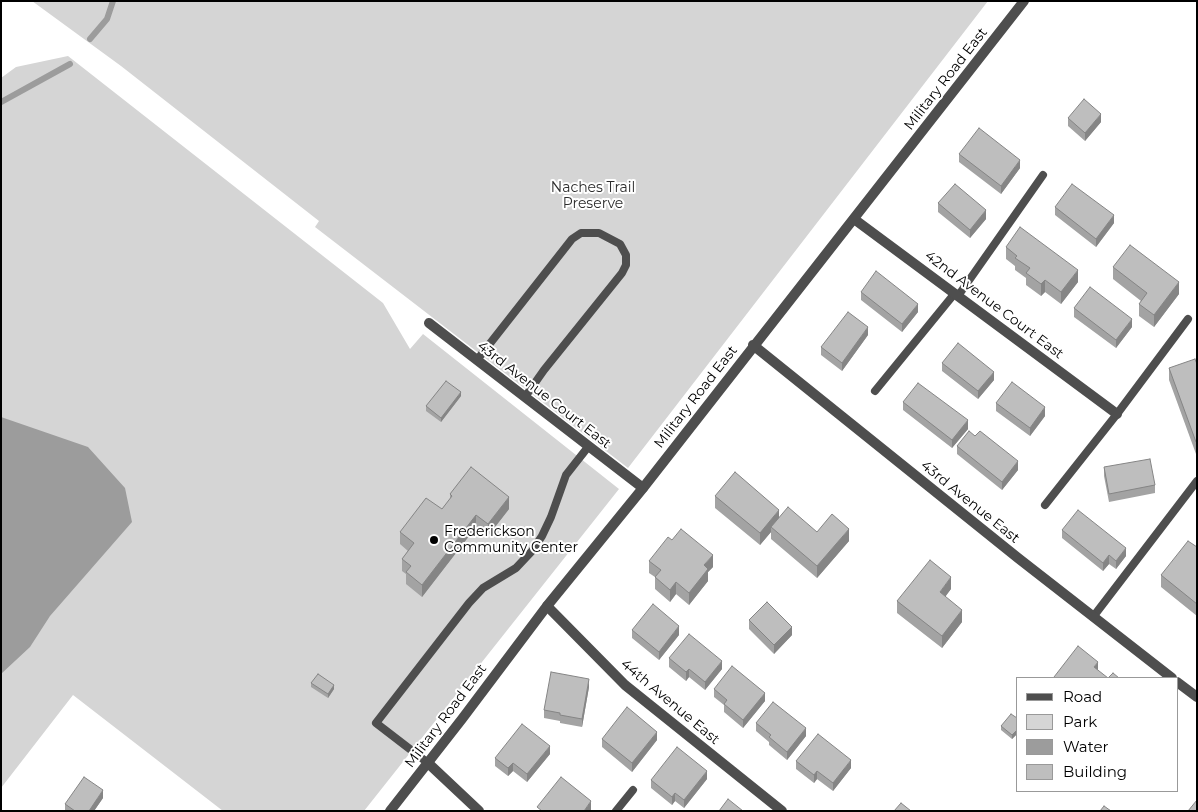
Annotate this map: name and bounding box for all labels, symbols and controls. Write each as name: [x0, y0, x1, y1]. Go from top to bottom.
street label: Military Road East: [901, 24, 991, 134]
park label: Naches Trail Preserve: [551, 180, 635, 212]
street label: 42nd Avenue Court East: [921, 247, 1067, 363]
street label: 43rd Avenue Court East: [474, 338, 614, 452]
street label: Military Road East: [651, 342, 741, 452]
street label: 43rd Avenue East: [917, 457, 1023, 547]
place label: Frederickson Community Center: [444, 524, 578, 556]
marker: Frederickson Community Center: [428, 534, 440, 546]
street label: 44th Avenue East: [617, 656, 723, 748]
street label: Military Road East: [402, 661, 490, 771]
legend: [1016, 677, 1178, 792]
text: Road: [1063, 687, 1102, 706]
text: Park: [1063, 712, 1097, 731]
text: Water: [1063, 737, 1109, 756]
text: Building: [1063, 762, 1127, 781]

